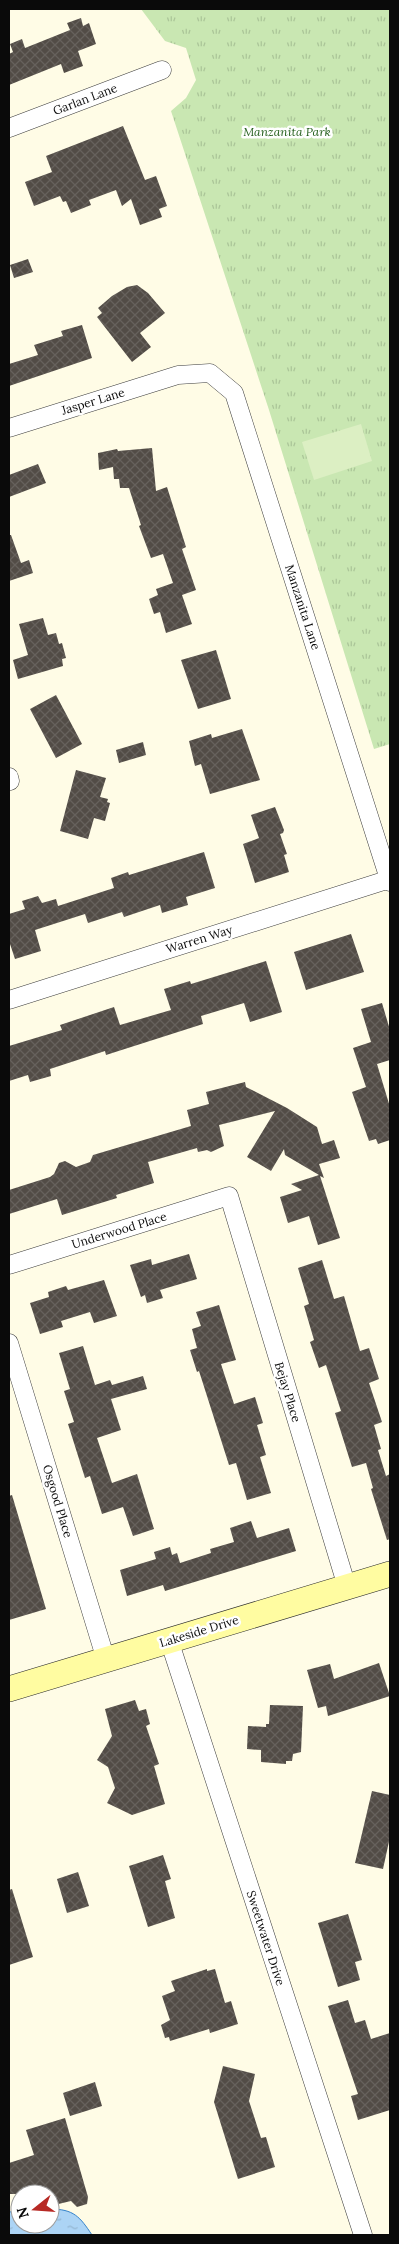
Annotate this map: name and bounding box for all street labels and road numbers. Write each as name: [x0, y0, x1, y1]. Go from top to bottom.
street label: Garlan Lane: [51, 80, 120, 118]
street label: Jasper Lane: [59, 384, 127, 418]
street label: Manzanita Lane: [282, 562, 324, 652]
street label: Warren Way: [164, 922, 235, 956]
street label: Underwood Place: [70, 1208, 169, 1252]
street label: Bejay Place: [272, 1360, 304, 1424]
street label: Osgood Place: [40, 1463, 76, 1540]
street label: Lakeside Drive: [158, 1612, 241, 1650]
street label: Sweetwater Drive: [244, 1889, 289, 1988]

